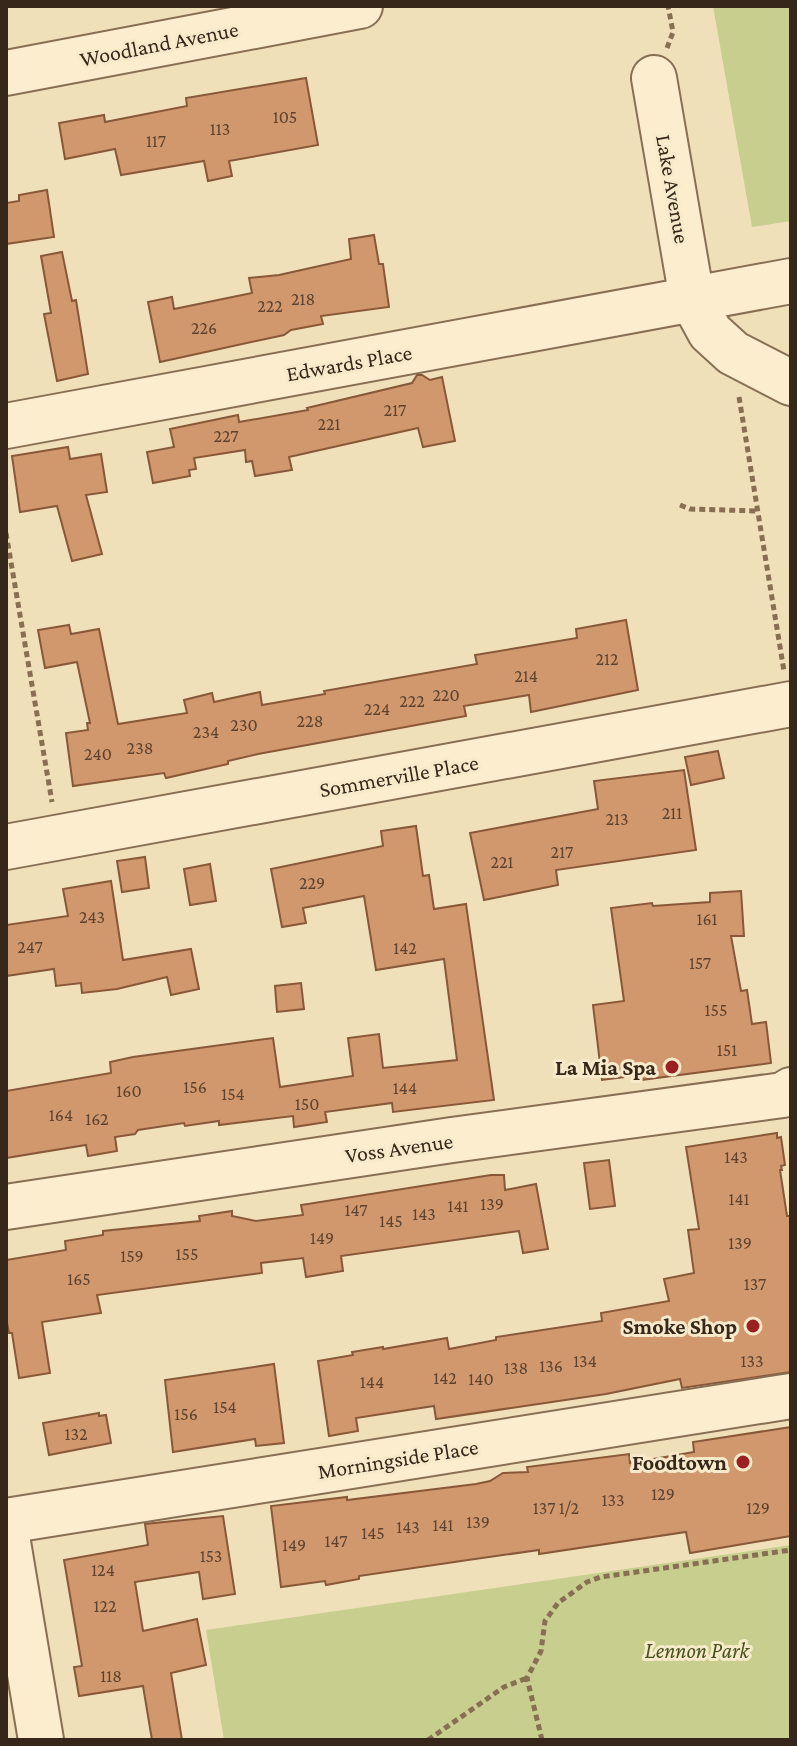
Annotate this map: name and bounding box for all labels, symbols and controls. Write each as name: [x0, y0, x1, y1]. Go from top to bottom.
street label: Woodland Avenue: [78, 16, 240, 72]
house number: 105: [273, 107, 297, 127]
house number: 113: [210, 119, 230, 139]
house number: 117: [146, 131, 166, 151]
street label: Lake Avenue: [651, 133, 695, 245]
house number: 218: [291, 289, 315, 309]
house number: 222: [257, 296, 283, 316]
house number: 226: [191, 318, 217, 338]
street label: Edwards Place: [284, 340, 414, 386]
house number: 217: [384, 400, 406, 420]
house number: 221: [317, 414, 341, 434]
house number: 227: [213, 426, 239, 446]
house number: 212: [595, 649, 619, 669]
house number: 214: [514, 666, 538, 686]
house number: 220: [432, 685, 460, 705]
house number: 222: [399, 691, 425, 711]
house number: 224: [364, 699, 390, 719]
house number: 228: [297, 711, 323, 731]
house number: 230: [230, 715, 258, 735]
house number: 234: [193, 722, 219, 742]
house number: 238: [127, 738, 153, 758]
house number: 240: [84, 744, 112, 764]
street label: Sommerville Place: [318, 750, 480, 802]
house number: 211: [662, 803, 682, 823]
house number: 213: [605, 809, 629, 829]
house number: 217: [551, 842, 573, 862]
house number: 221: [490, 852, 514, 872]
house number: 229: [299, 873, 325, 893]
house number: 243: [79, 907, 105, 927]
house number: 161: [696, 909, 718, 929]
house number: 247: [17, 937, 43, 957]
house number: 142: [393, 938, 417, 958]
house number: 157: [689, 953, 711, 973]
house number: 155: [705, 1000, 727, 1020]
house number: 151: [717, 1040, 737, 1060]
place label: La Mia Spa: [555, 1055, 656, 1080]
marker: La Mia Spa: [663, 1058, 681, 1076]
house number: 156: [183, 1077, 207, 1097]
house number: 144: [393, 1078, 417, 1098]
house number: 160: [116, 1081, 142, 1101]
house number: 154: [221, 1084, 245, 1104]
house number: 150: [295, 1094, 319, 1114]
house number: 164: [49, 1105, 73, 1125]
house number: 162: [85, 1109, 109, 1129]
street label: Voss Avenue: [343, 1128, 455, 1168]
house number: 143: [724, 1147, 748, 1167]
house number: 141: [728, 1189, 750, 1209]
house number: 139: [480, 1194, 504, 1214]
house number: 141: [447, 1196, 469, 1216]
house number: 147: [344, 1200, 368, 1220]
house number: 143: [412, 1204, 436, 1224]
house number: 145: [379, 1211, 403, 1231]
house number: 149: [310, 1228, 334, 1248]
house number: 139: [728, 1233, 752, 1253]
house number: 155: [176, 1244, 198, 1264]
house number: 159: [120, 1246, 144, 1266]
house number: 165: [67, 1269, 91, 1289]
house number: 137: [744, 1274, 766, 1294]
place label: Smoke Shop: [623, 1314, 737, 1339]
marker: Smoke Shop: [744, 1317, 762, 1335]
house number: 134: [573, 1351, 597, 1371]
house number: 133: [741, 1351, 763, 1371]
house number: 136: [539, 1356, 563, 1376]
house number: 138: [504, 1358, 528, 1378]
house number: 142: [433, 1368, 457, 1388]
house number: 140: [468, 1369, 494, 1389]
house number: 144: [360, 1372, 384, 1392]
house number: 154: [213, 1397, 237, 1417]
house number: 156: [174, 1404, 198, 1424]
house number: 132: [64, 1424, 88, 1444]
street label: Morningside Place: [316, 1434, 480, 1484]
place label: Foodtown: [632, 1450, 727, 1475]
marker: Foodtown: [734, 1453, 752, 1471]
house number: 129: [651, 1484, 675, 1504]
house number: 133: [602, 1490, 624, 1510]
house number: 137 1/2: [533, 1498, 579, 1518]
house number: 129: [746, 1498, 770, 1518]
house number: 139: [466, 1512, 490, 1532]
house number: 141: [432, 1515, 454, 1535]
house number: 143: [396, 1517, 420, 1537]
house number: 145: [361, 1523, 385, 1543]
house number: 147: [324, 1531, 348, 1551]
house number: 149: [282, 1535, 306, 1555]
house number: 153: [200, 1546, 222, 1566]
house number: 124: [91, 1560, 115, 1580]
house number: 122: [93, 1596, 117, 1616]
park label: Lennon Park: [645, 1638, 751, 1663]
house number: 118: [100, 1666, 122, 1686]

